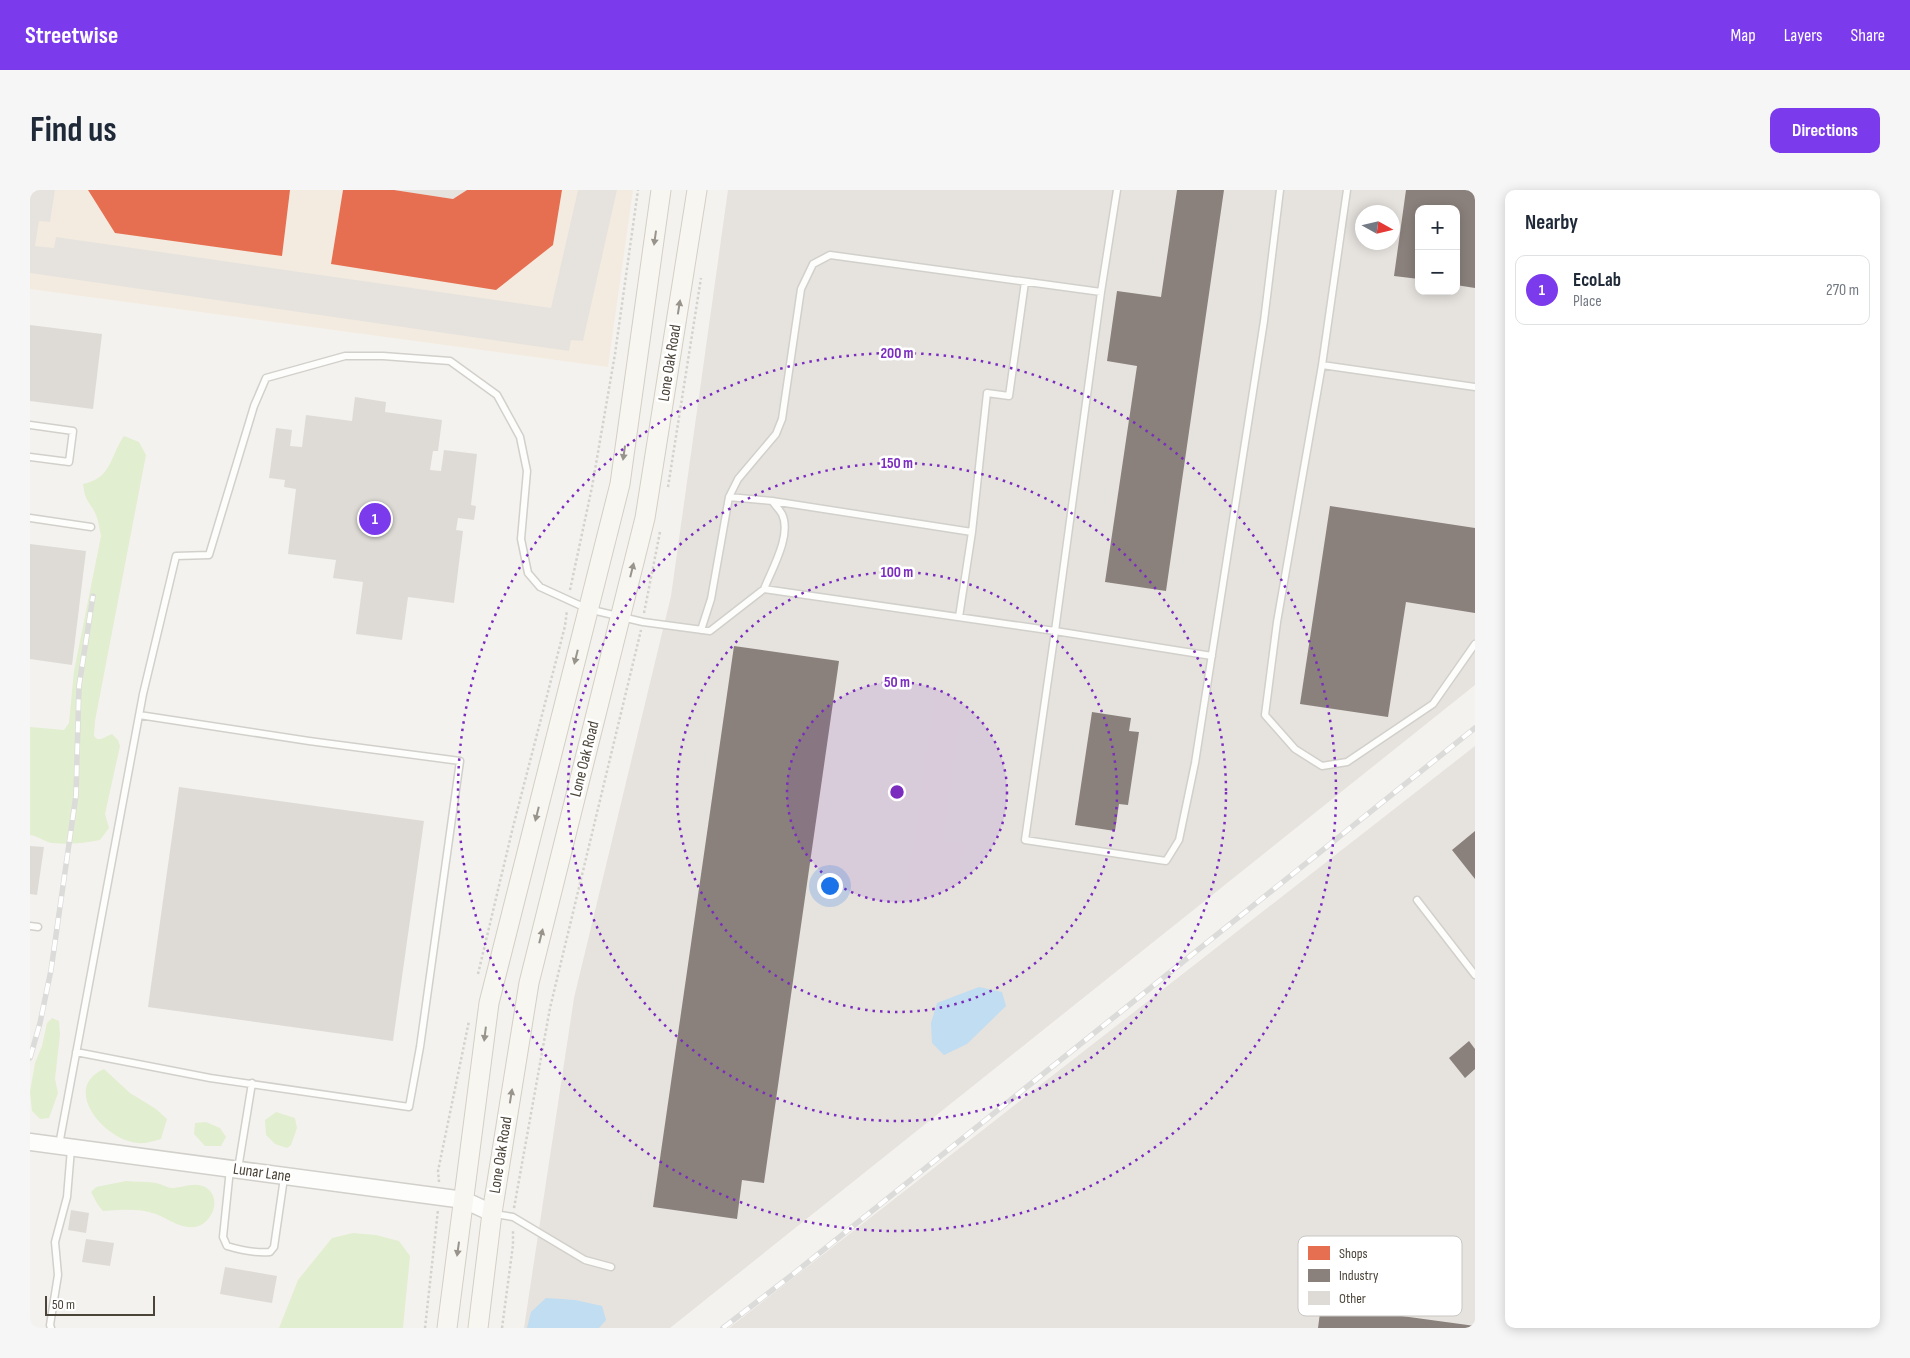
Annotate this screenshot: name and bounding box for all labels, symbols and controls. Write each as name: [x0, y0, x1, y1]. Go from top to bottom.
text: Streetwise: [25, 21, 118, 50]
text: Map: [1731, 25, 1756, 46]
text: Layers: [1784, 25, 1823, 46]
text: Share: [1851, 25, 1885, 46]
button: Directions: [1770, 108, 1880, 153]
text: Find us: [30, 109, 117, 152]
north arrow: [1355, 205, 1400, 250]
map controls: [1415, 205, 1460, 295]
button: +: [1415, 205, 1460, 250]
text: Nearby: [1525, 210, 1578, 235]
one-way arrow: [650, 231, 658, 247]
button: −: [1415, 250, 1460, 295]
text: EcoLab: [1573, 269, 1621, 292]
text: 1: [1539, 281, 1545, 300]
text: 270 m: [1826, 281, 1859, 300]
text: Place: [1573, 292, 1602, 311]
one-way arrow: [676, 299, 684, 315]
street label: Lone Oak Road: [655, 323, 685, 403]
text: 200 m: [880, 344, 914, 363]
one-way arrow: [620, 445, 628, 461]
text: 150 m: [881, 454, 913, 473]
pin: 1: [359, 500, 391, 538]
one-way arrow: [628, 563, 636, 578]
text: 100 m: [881, 563, 913, 582]
one-way arrow: [572, 649, 580, 664]
text: 50 m: [884, 673, 910, 692]
street label: Lone Oak Road: [566, 719, 604, 799]
centre of rings: [888, 783, 906, 801]
one-way arrow: [533, 807, 541, 822]
your location: [817, 873, 843, 899]
one-way arrow: [537, 929, 545, 944]
one-way arrow: [481, 1027, 489, 1043]
one-way arrow: [507, 1087, 515, 1103]
street label: Lone Oak Road: [486, 1115, 516, 1195]
street label: Lunar Lane: [232, 1160, 292, 1186]
legend: [1298, 1236, 1462, 1316]
one-way arrow: [454, 1241, 462, 1257]
text: Shops: [1339, 1245, 1368, 1262]
text: Industry: [1339, 1267, 1379, 1284]
text: Other: [1339, 1290, 1366, 1307]
scale bar: [45, 1293, 155, 1316]
text: 50 m: [52, 1296, 75, 1313]

